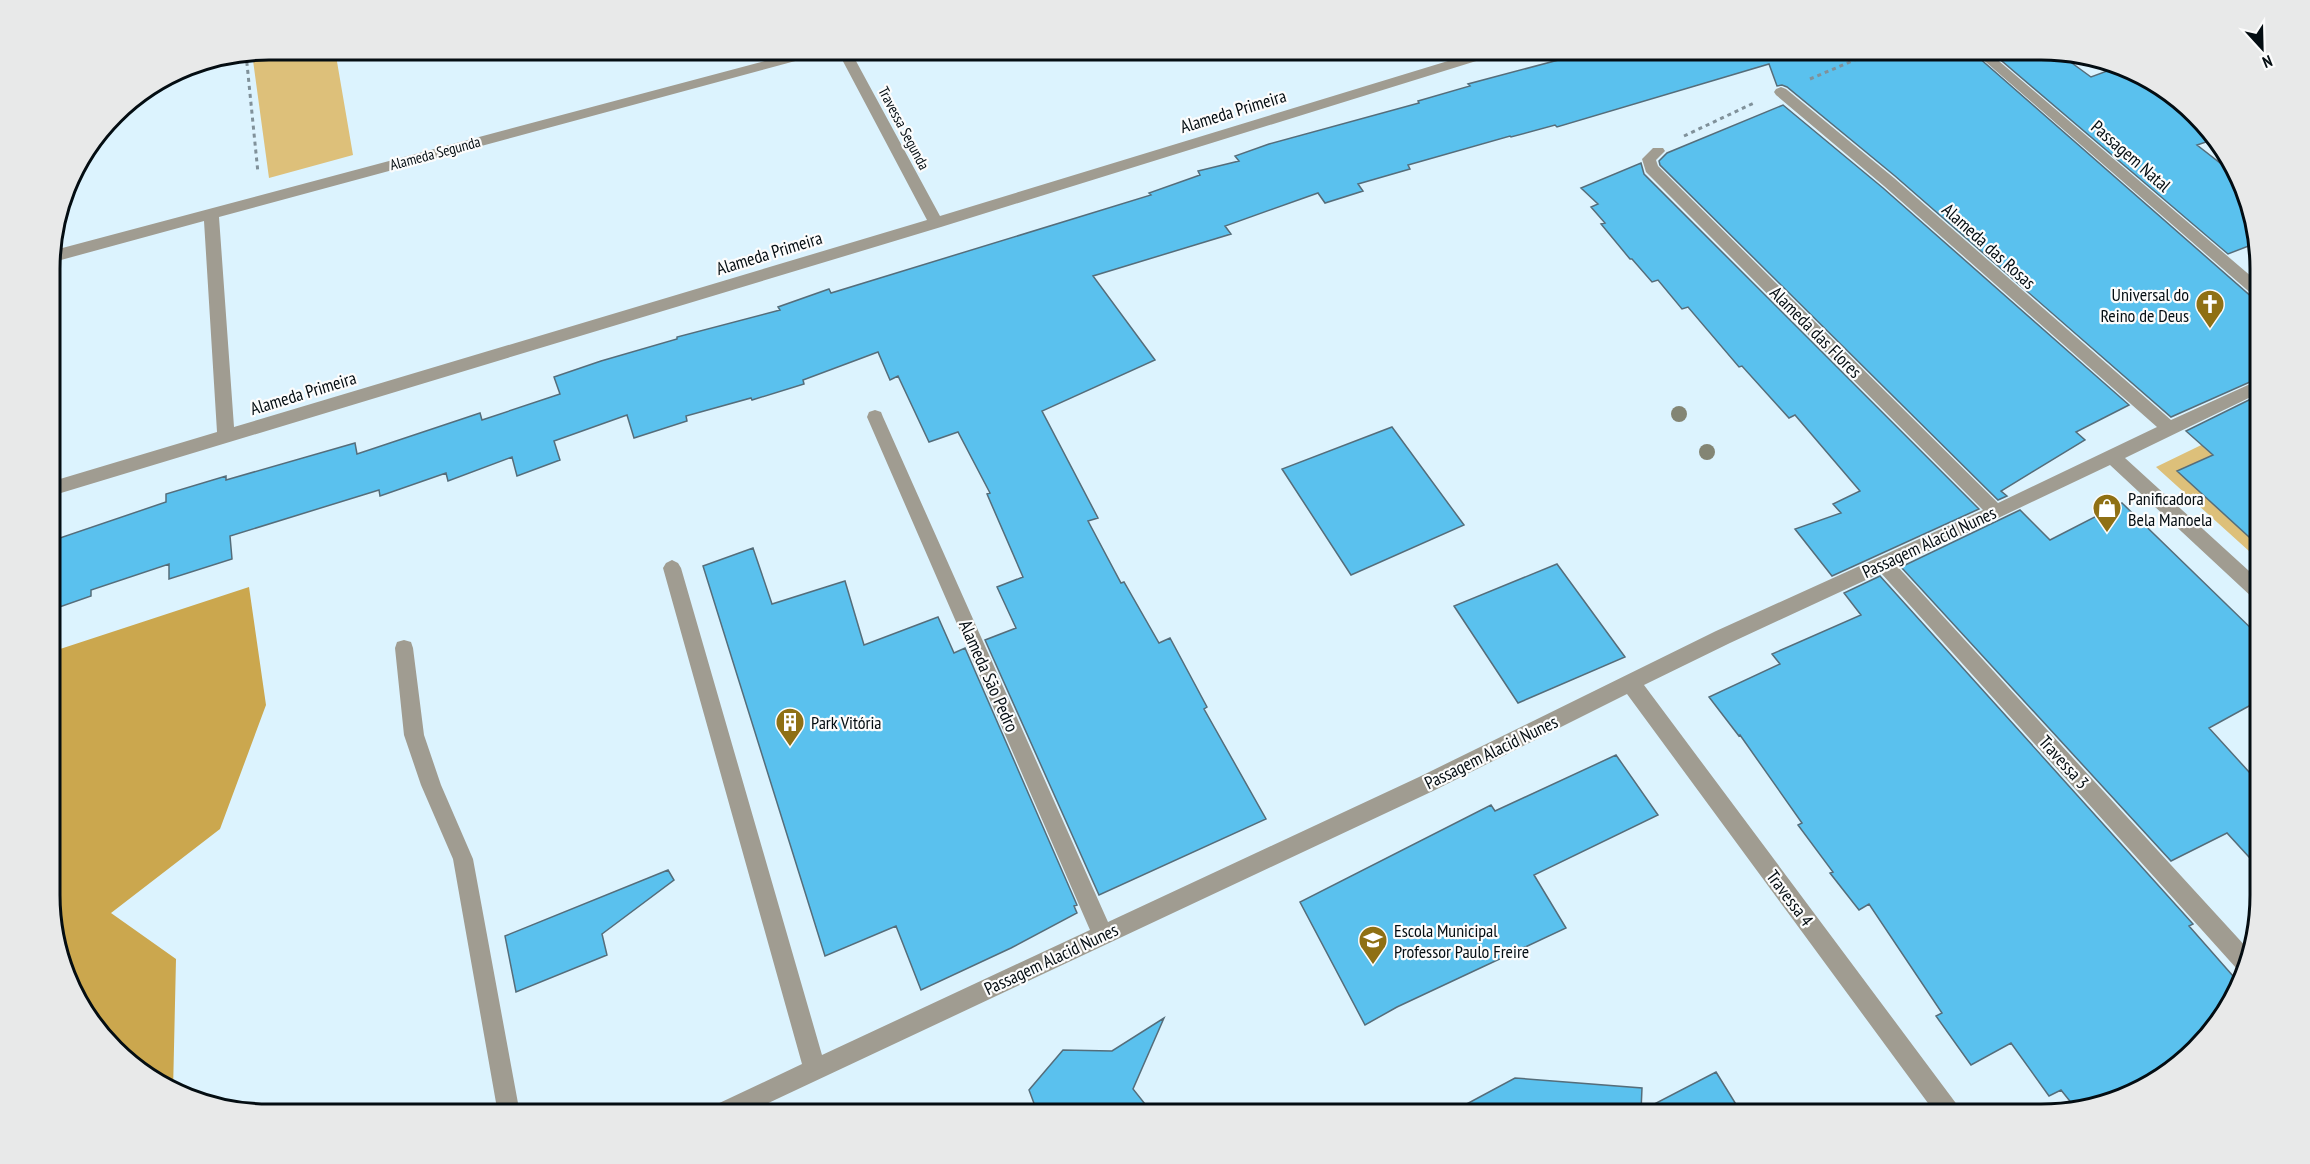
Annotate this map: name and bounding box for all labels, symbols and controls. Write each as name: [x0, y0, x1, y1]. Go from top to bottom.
north arrow: [2232, 18, 2292, 78]
text: N: [2260, 51, 2275, 73]
street label: Travessa Segunda: [874, 83, 934, 173]
street label: Alameda Primeira: [1177, 84, 1289, 138]
street label: Passagem Natal: [2086, 115, 2176, 197]
street label: Alameda Segunda: [388, 132, 482, 174]
street label: Alameda das Rosas: [1938, 198, 2040, 294]
street label: Alameda Primeira: [713, 226, 825, 280]
street label: Alameda das Flores: [1765, 281, 1867, 383]
place label: Universal do Reino de Deus: [2100, 283, 2189, 327]
church icon: Universal do Reino de Deus: [2194, 288, 2226, 330]
street label: Alameda Primeira: [247, 366, 359, 420]
place label: Panificadora Bela Manoela: [2128, 487, 2212, 531]
shop icon: Panificadora Bela Manoela: [2091, 492, 2123, 534]
street label: Passagem Alacid Nunes: [1858, 501, 2000, 583]
street label: Alameda São Pedro: [954, 617, 1024, 736]
building icon: Park Vitória: [774, 706, 806, 748]
street label: Passagem Alacid Nunes: [1421, 710, 1561, 794]
place label: Park Vitória: [811, 711, 882, 734]
street label: Travessa 3: [2034, 730, 2094, 794]
street label: Travessa 4: [1761, 865, 1819, 931]
street label: Passagem Alacid Nunes: [980, 918, 1122, 1000]
place label: Escola Municipal Professor Paulo Freire: [1394, 919, 1529, 963]
school or university icon: Escola Municipal Professor Paulo Freire: [1357, 924, 1389, 966]

